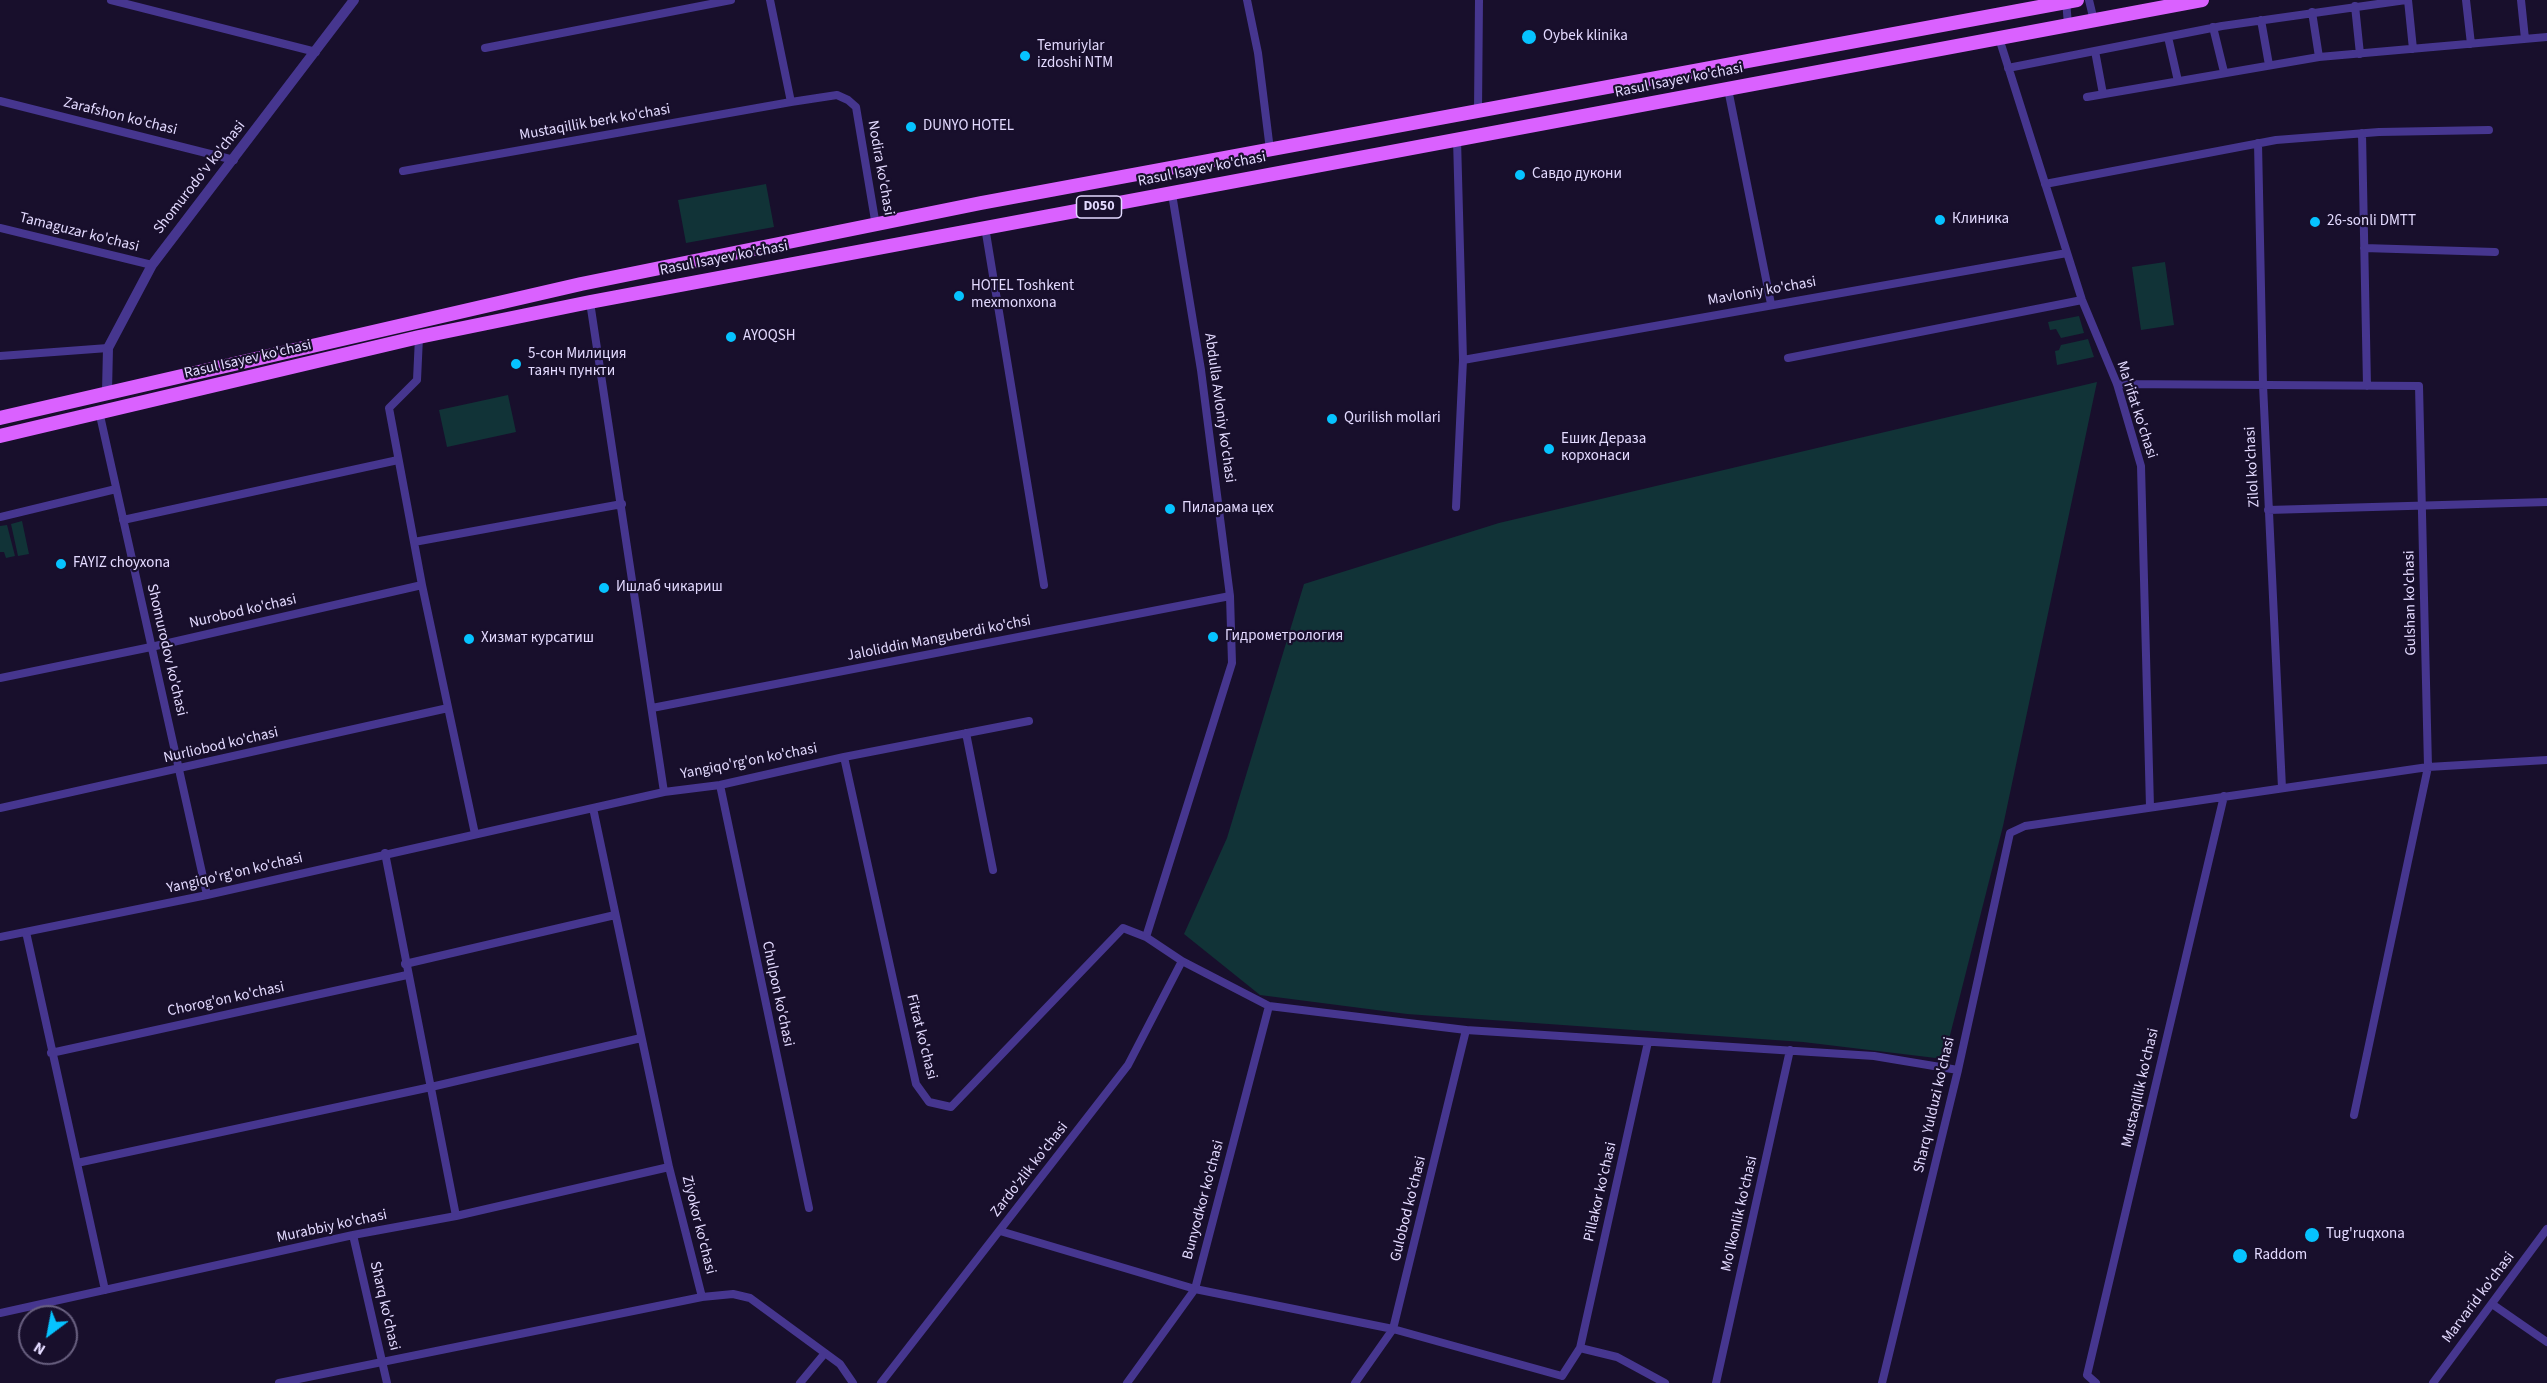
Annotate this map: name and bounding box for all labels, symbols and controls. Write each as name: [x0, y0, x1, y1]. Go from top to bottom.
marker: Oybek klinika: [1520, 28, 1538, 46]
place label: Oybek klinika: [1543, 28, 1628, 46]
place label: Temuriylar izdoshi NTM: [1037, 38, 1113, 73]
marker: Temuriylar izdoshi NTM: [1018, 49, 1032, 63]
street label: Rasul Isayev ko'chasi: [1613, 60, 1745, 102]
street label: Zarafshon ko'chasi: [61, 94, 179, 140]
street label: Mustaqillik berk ko'chasi: [518, 101, 672, 145]
street label: Shomurodo'v ko'chasi: [150, 118, 250, 238]
place label: DUNYO HOTEL: [923, 118, 1014, 136]
street label: Nodira ko'chasi: [863, 119, 897, 217]
marker: DUNYO HOTEL: [904, 120, 918, 134]
street label: Rasul Isayev ko'chasi: [1136, 149, 1268, 191]
place label: Савдо дукони: [1532, 166, 1622, 184]
marker: Савдо дукони: [1513, 168, 1527, 182]
road number: D050: [1076, 196, 1122, 218]
street label: Tamaguzar ko'chasi: [17, 209, 141, 257]
place label: Клиника: [1952, 211, 2009, 229]
marker: Клиника: [1933, 213, 1947, 227]
place label: 26-sonli DMTT: [2327, 213, 2416, 231]
marker: 26-sonli DMTT: [2308, 215, 2322, 229]
street label: Rasul Isayev ko'chasi: [658, 238, 790, 280]
street label: Mavloniy ko'chasi: [1706, 274, 1818, 310]
place label: HOTEL Toshkent mexmonxona: [971, 278, 1074, 313]
marker: HOTEL Toshkent mexmonxona: [952, 289, 966, 303]
place label: AYOQSH: [743, 328, 796, 346]
marker: AYOQSH: [724, 330, 738, 344]
street label: Abdulla Avloniy ko'chasi: [1200, 332, 1238, 484]
street label: Rasul Isayev ko'chasi: [183, 337, 313, 383]
place label: 5-сон Милиция таянч пункти: [528, 346, 627, 381]
marker: 5-сон Милиция таянч пункти: [509, 357, 523, 371]
street label: Ma'rifat ko'chasi: [2112, 359, 2160, 461]
place label: Qurilish mollari: [1344, 410, 1441, 428]
marker: Qurilish mollari: [1325, 412, 1339, 426]
street label: Zilol ko'chasi: [2242, 426, 2264, 508]
place label: Ешик Дераза корхонаси: [1561, 431, 1646, 466]
marker: Ешик Дераза корхонаси: [1542, 442, 1556, 456]
place label: Пиларама цех: [1182, 500, 1274, 518]
marker: Пиларама цех: [1163, 502, 1177, 516]
street label: Gulshan ko'chasi: [2401, 550, 2421, 656]
place label: FAYIZ choyxona: [73, 555, 170, 573]
marker: FAYIZ choyxona: [54, 557, 68, 571]
place label: Ишлаб чикариш: [616, 579, 723, 597]
marker: Ишлаб чикариш: [597, 581, 611, 595]
street label: Shomurodov ko'chasi: [142, 582, 190, 718]
street label: Nurobod ko'chasi: [188, 591, 298, 633]
street label: Jaloliddin Manguberdi ko'chsi: [845, 612, 1033, 666]
place label: Гидрометрология: [1225, 628, 1343, 646]
place label: Хизмат курсатиш: [481, 630, 594, 648]
marker: Гидрометрология: [1206, 630, 1220, 644]
marker: Хизмат курсатиш: [462, 632, 476, 646]
street label: Nurliobod ko'chasi: [162, 724, 280, 768]
street label: Yangiqo'rg'on ko'chasi: [679, 740, 819, 784]
street label: Yangiqo'rg'on ko'chasi: [165, 850, 305, 898]
street label: Chulpon ko'chasi: [757, 940, 797, 1048]
street label: Chorog'on ko'chasi: [166, 979, 286, 1021]
street label: Fitrat ko'chasi: [902, 993, 940, 1081]
street label: Mustaqillik ko'chasi: [2119, 1027, 2163, 1149]
street label: Sharq Yulduzi ko'chasi: [1911, 1035, 1959, 1175]
street label: Zardo'zlik ko'chasi: [987, 1119, 1073, 1221]
street label: Bunyodkor ko'chasi: [1179, 1138, 1229, 1262]
street label: Pillakor ko'chasi: [1581, 1140, 1621, 1244]
street label: Mo'lkonlik ko'chasi: [1718, 1154, 1762, 1274]
street label: Gulobod ko'chasi: [1387, 1155, 1431, 1263]
street label: Ziyokor ko'chasi: [677, 1174, 719, 1276]
street label: Murabbiy ko'chasi: [275, 1207, 389, 1247]
marker: Tug'ruqxona: [2303, 1226, 2321, 1244]
place label: Tug'ruqxona: [2326, 1226, 2405, 1244]
marker: Raddom: [2231, 1247, 2249, 1265]
place label: Raddom: [2254, 1247, 2307, 1265]
street label: Marvarid ko'chasi: [2439, 1249, 2519, 1347]
street label: Sharq ko'chasi: [365, 1260, 403, 1352]
north arrow: [18, 1305, 78, 1365]
text: N: [29, 1336, 50, 1361]

